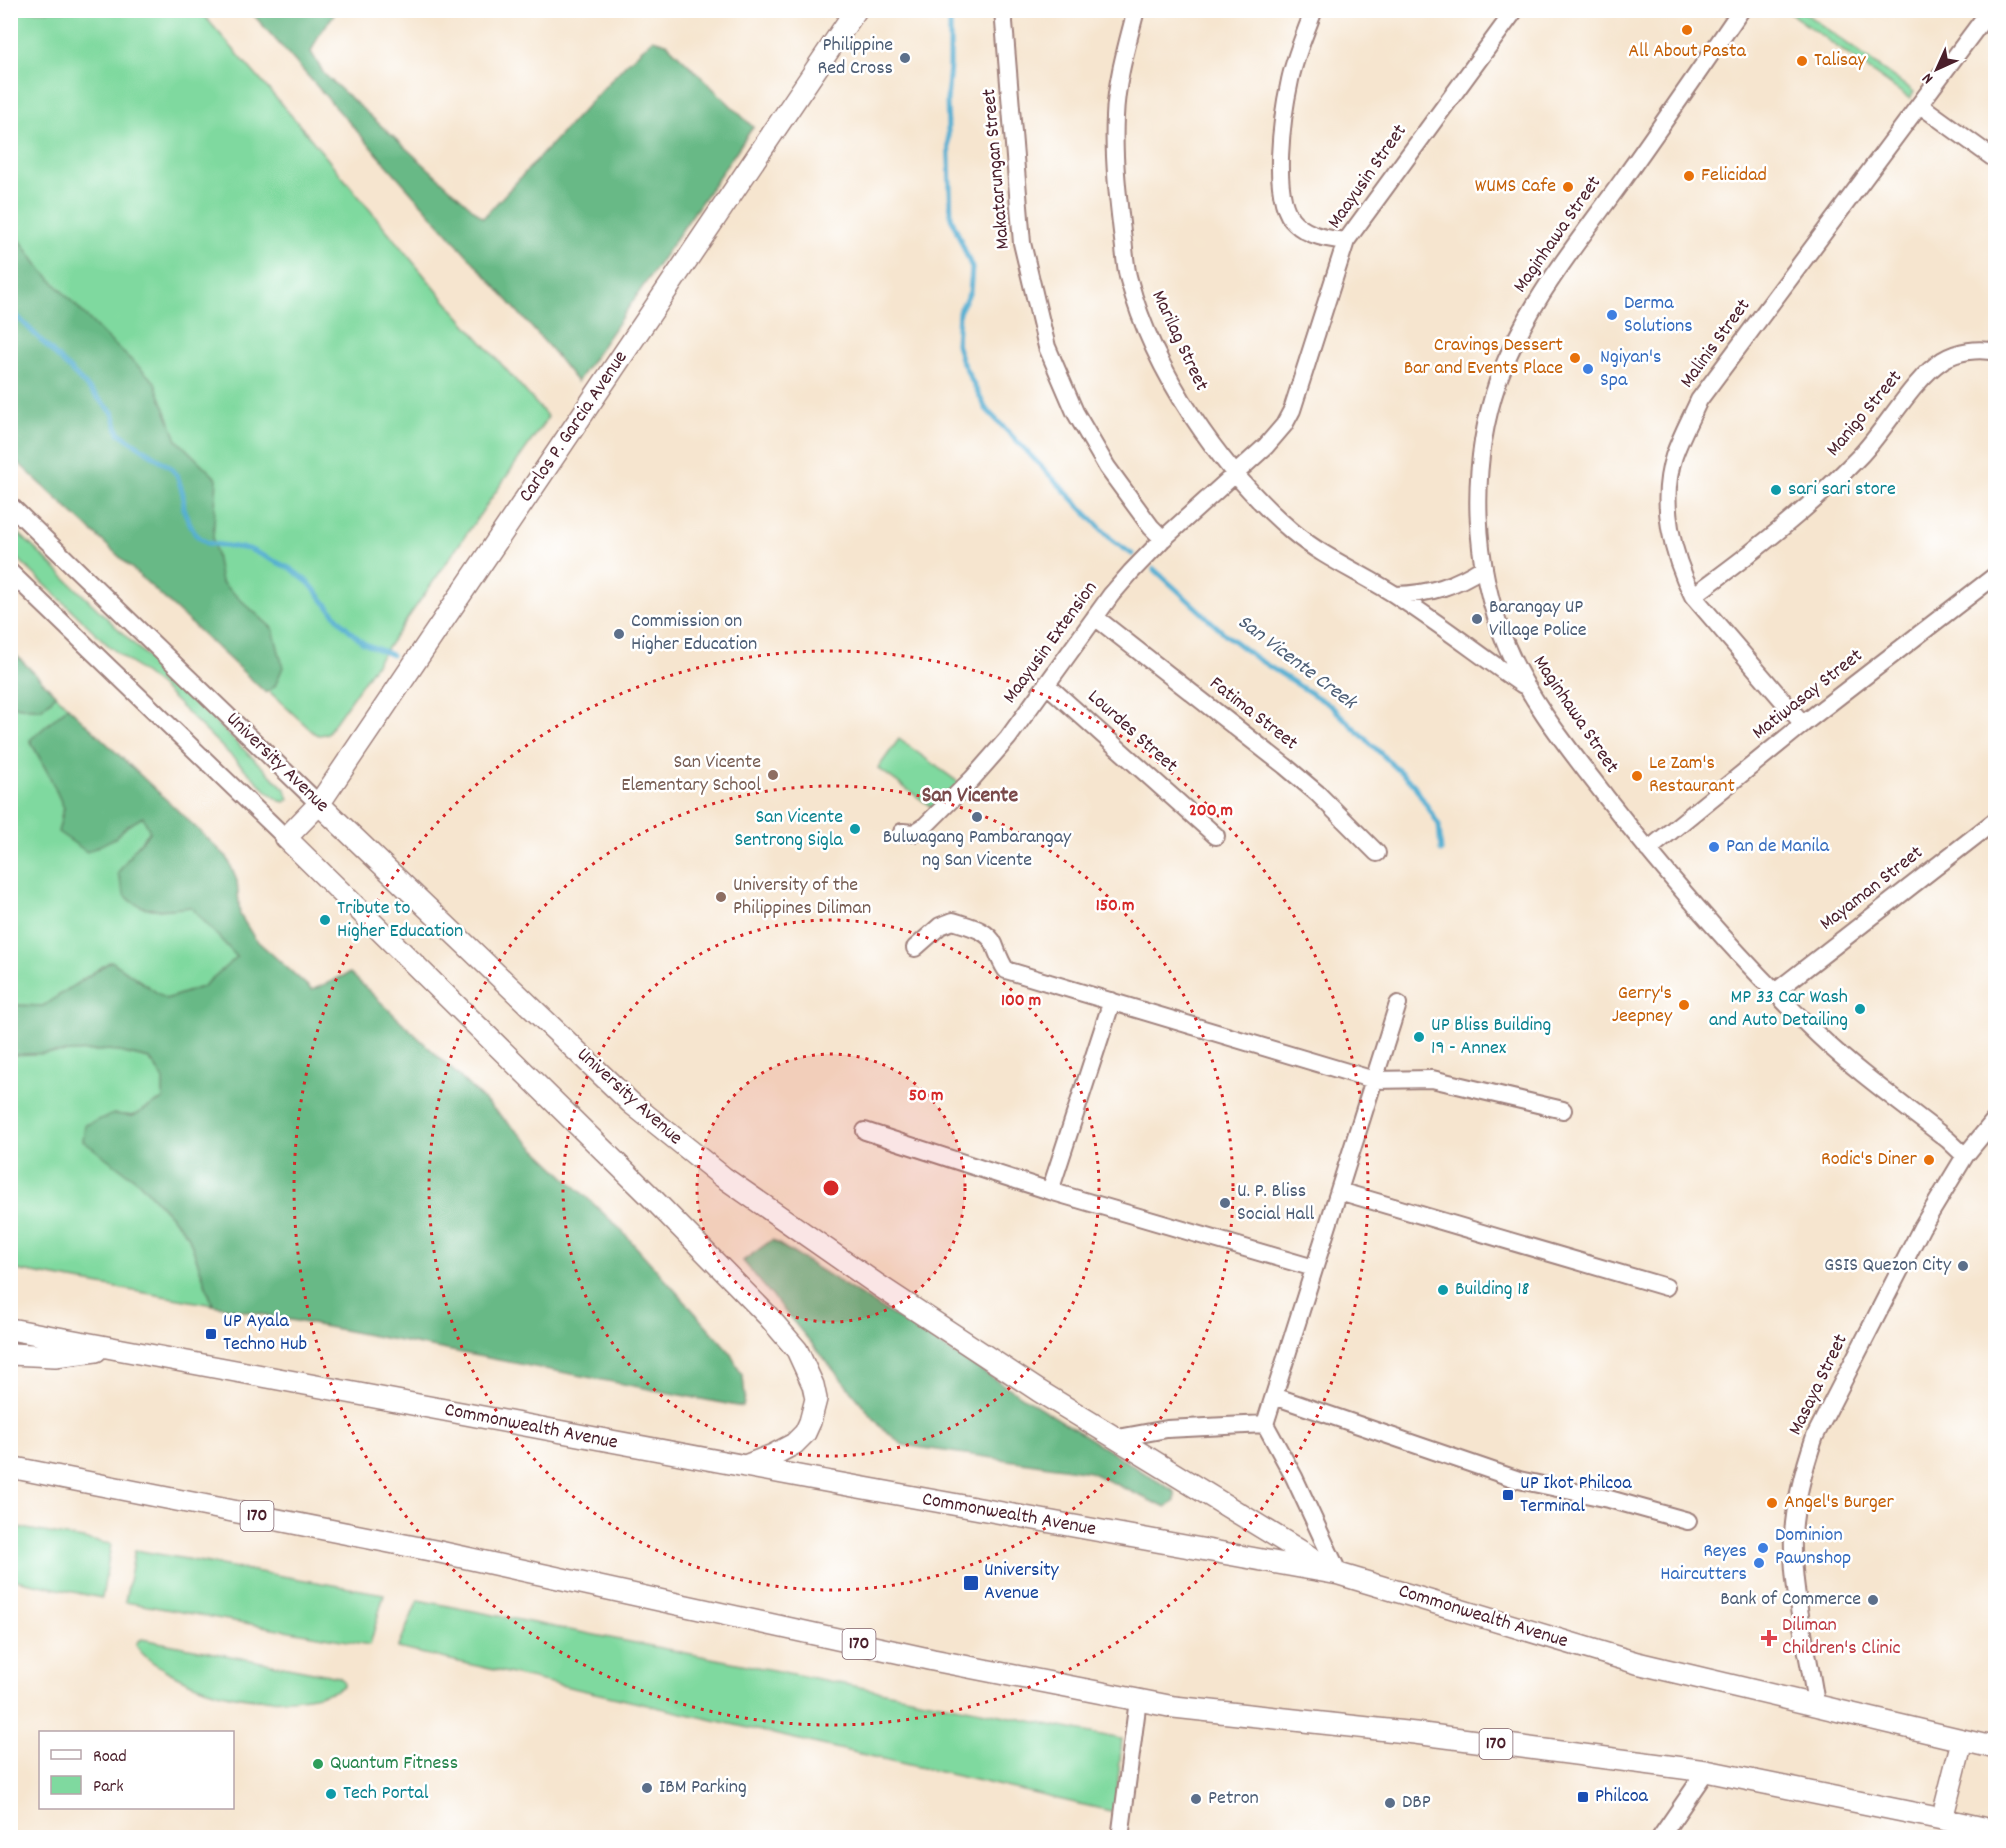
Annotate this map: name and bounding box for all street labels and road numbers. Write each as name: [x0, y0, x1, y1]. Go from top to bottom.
street label: Makatarungan Street: [976, 87, 1018, 251]
street label: Maayusin Street: [1322, 119, 1414, 235]
street label: Maginhawa Street: [1507, 171, 1609, 299]
street label: Marilag Street: [1143, 286, 1215, 396]
street label: Malinis Street: [1674, 294, 1758, 394]
street label: Carlos P. Garcia Avenue: [513, 345, 635, 508]
street label: Manigo Street: [1821, 365, 1909, 463]
street label: Maayusin Extension: [997, 576, 1105, 710]
street label: Matiwasay Street: [1747, 643, 1869, 747]
street label: Maginhawa Street: [1525, 650, 1625, 780]
street label: Fatima Street: [1203, 670, 1303, 758]
street label: Lourdes Street: [1081, 684, 1183, 780]
street label: University Avenue: [219, 706, 335, 820]
street label: Mayaman Street: [1814, 840, 1930, 938]
street label: University Avenue: [570, 1042, 688, 1152]
street label: Masaya Street: [1782, 1330, 1856, 1440]
street label: Commonwealth Avenue: [442, 1396, 620, 1458]
street label: Commonwealth Avenue: [920, 1486, 1098, 1544]
road number: 170: [240, 1501, 274, 1531]
street label: Commonwealth Avenue: [1395, 1578, 1571, 1656]
road number: 170: [842, 1629, 876, 1659]
road number: 170: [1480, 1729, 1512, 1759]

